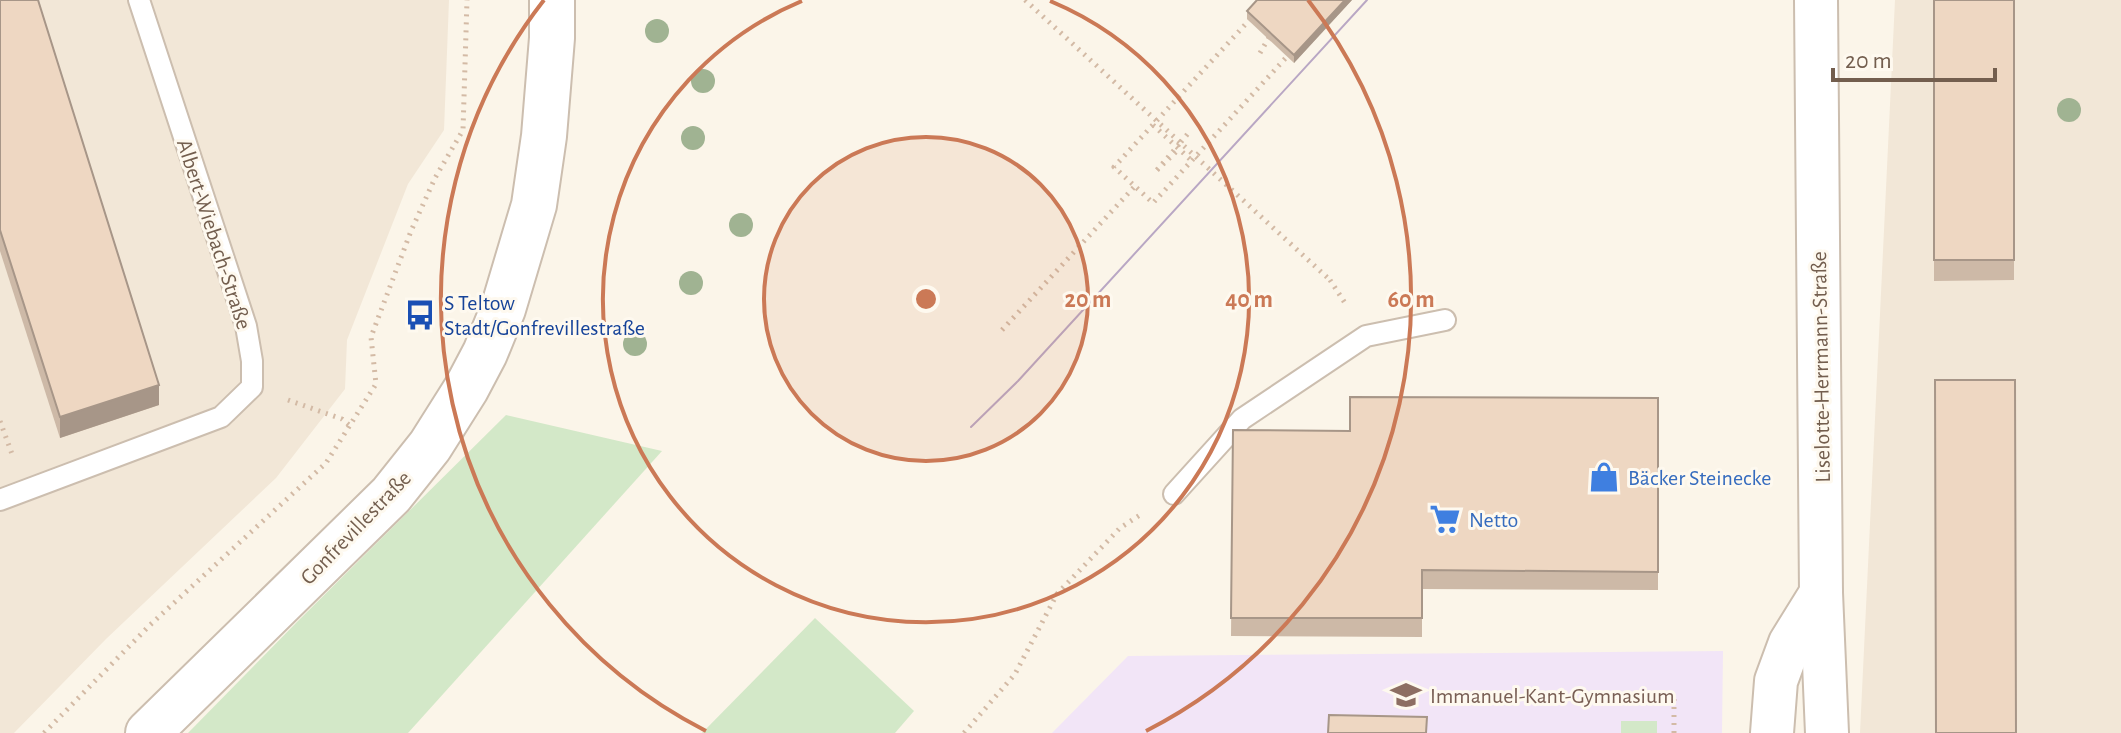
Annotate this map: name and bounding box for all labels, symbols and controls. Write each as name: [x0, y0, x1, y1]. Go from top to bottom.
scale bar: [1833, 32, 1995, 82]
text: 20 m: [1845, 49, 1892, 73]
street label: Albert-Wiebach-Straße: [173, 137, 255, 332]
street label: Liselotte-Herrmann-Straße: [1808, 251, 1834, 483]
centre of rings: [912, 285, 940, 313]
text: 20 m: [1065, 288, 1111, 312]
text: 40 m: [1225, 288, 1273, 312]
text: 60 m: [1387, 288, 1435, 312]
place label: S Teltow Stadt/Gonfrevillestraße: [444, 292, 645, 339]
bus stop icon: S Teltow Stadt/Gonfrevillestraße: [403, 298, 437, 332]
shop icon: Bäcker Steinecke: [1587, 460, 1621, 494]
street label: Gonfrevillestraße: [296, 467, 415, 589]
place label: Bäcker Steinecke: [1628, 467, 1771, 489]
supermarket icon: Netto: [1428, 502, 1462, 536]
place label: Netto: [1469, 509, 1518, 531]
school or university icon: Immanuel-Kant-Gymnasium: [1389, 678, 1423, 712]
place label: Immanuel-Kant-Gymnasium: [1430, 685, 1675, 707]

